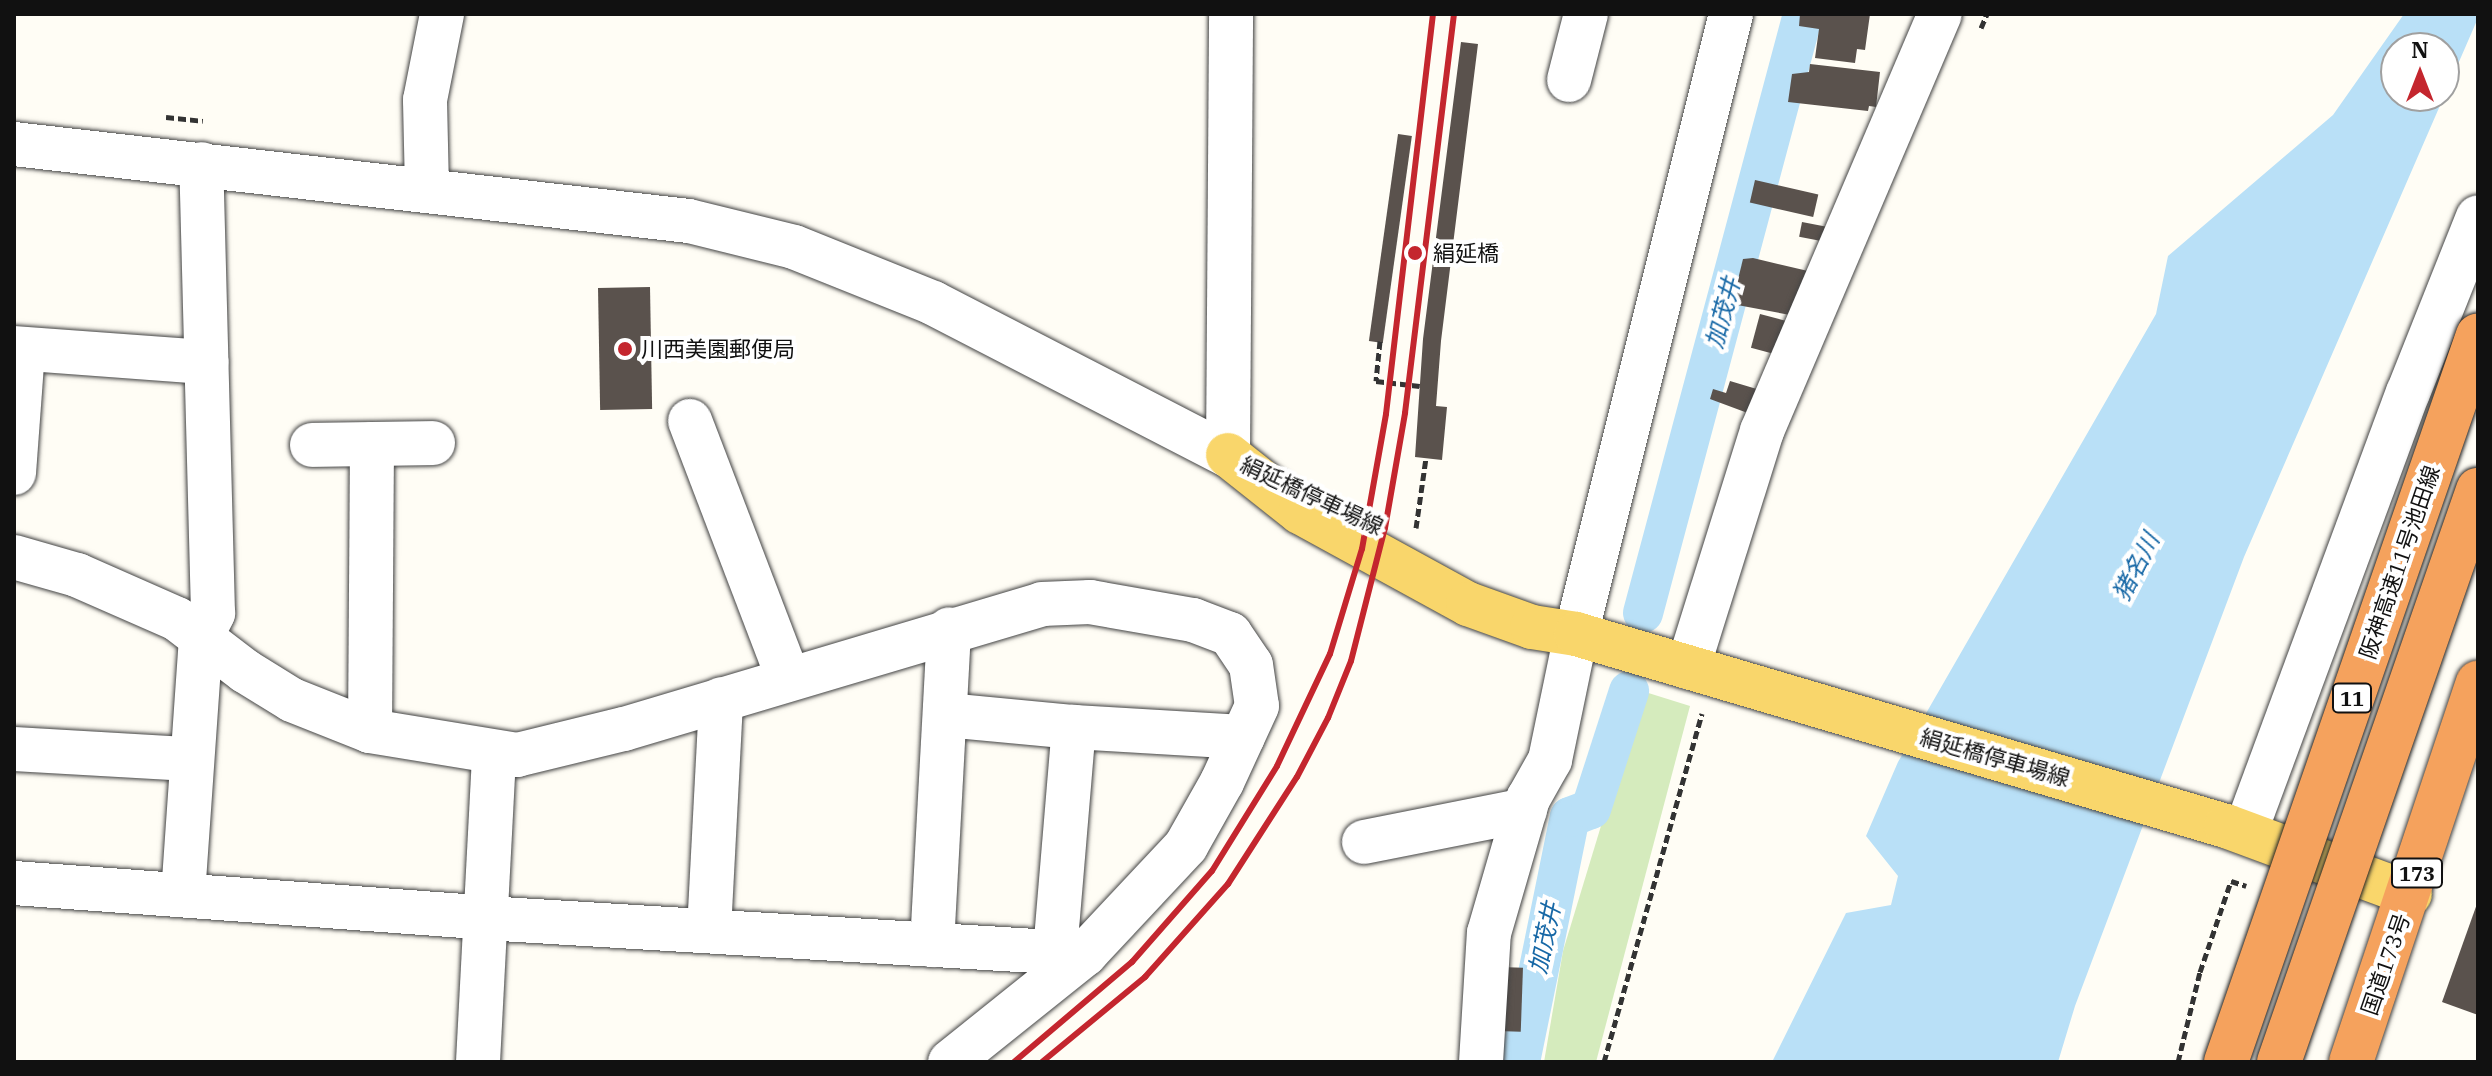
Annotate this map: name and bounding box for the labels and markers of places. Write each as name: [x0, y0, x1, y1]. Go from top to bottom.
place label: 絹延橋: [1433, 240, 1499, 266]
marker: 絹延橋: [1404, 242, 1426, 264]
place label: 川西美園郵便局: [641, 336, 795, 362]
marker: 川西美園郵便局: [616, 340, 634, 358]

